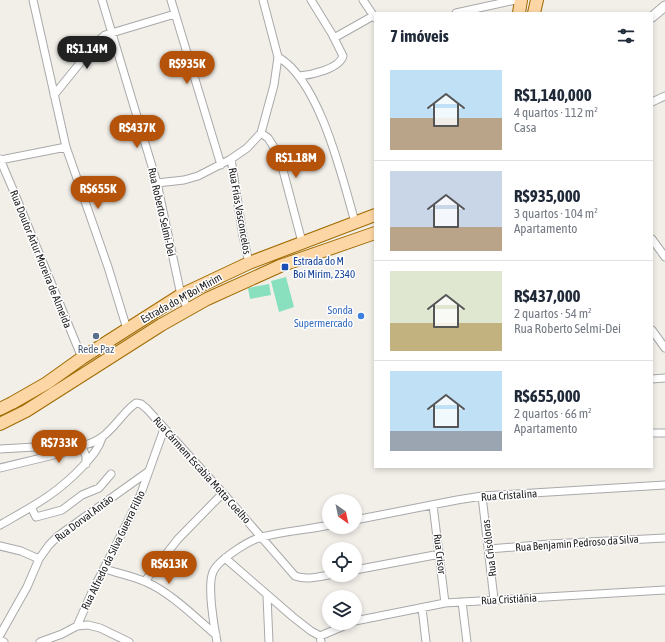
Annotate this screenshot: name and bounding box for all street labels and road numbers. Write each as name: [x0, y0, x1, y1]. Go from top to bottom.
street label: Rua Roberto Selmi-Dei: [146, 167, 178, 257]
street label: Rua Frias Vasconcelos: [226, 167, 254, 255]
street label: Rua Doutor Artur Moreira de Almeida: [8, 188, 74, 330]
street label: Estrada do M'Boi Mirim: [138, 271, 224, 325]
street label: Rua Cármem Escabia Motta Coelho: [151, 414, 253, 526]
street label: Rua Cristalina: [481, 487, 537, 503]
street label: Rua Alfredo da Silva Guerra Filho: [79, 488, 147, 612]
street label: Rua Dorval Antão: [52, 492, 116, 544]
street label: Rua Crisóloras: [480, 519, 498, 577]
street label: Rua Crisor: [432, 533, 449, 576]
street label: Rua Benjamin Pedroso da Silva: [515, 533, 639, 553]
street label: Rua Cristiânia: [481, 592, 537, 606]

